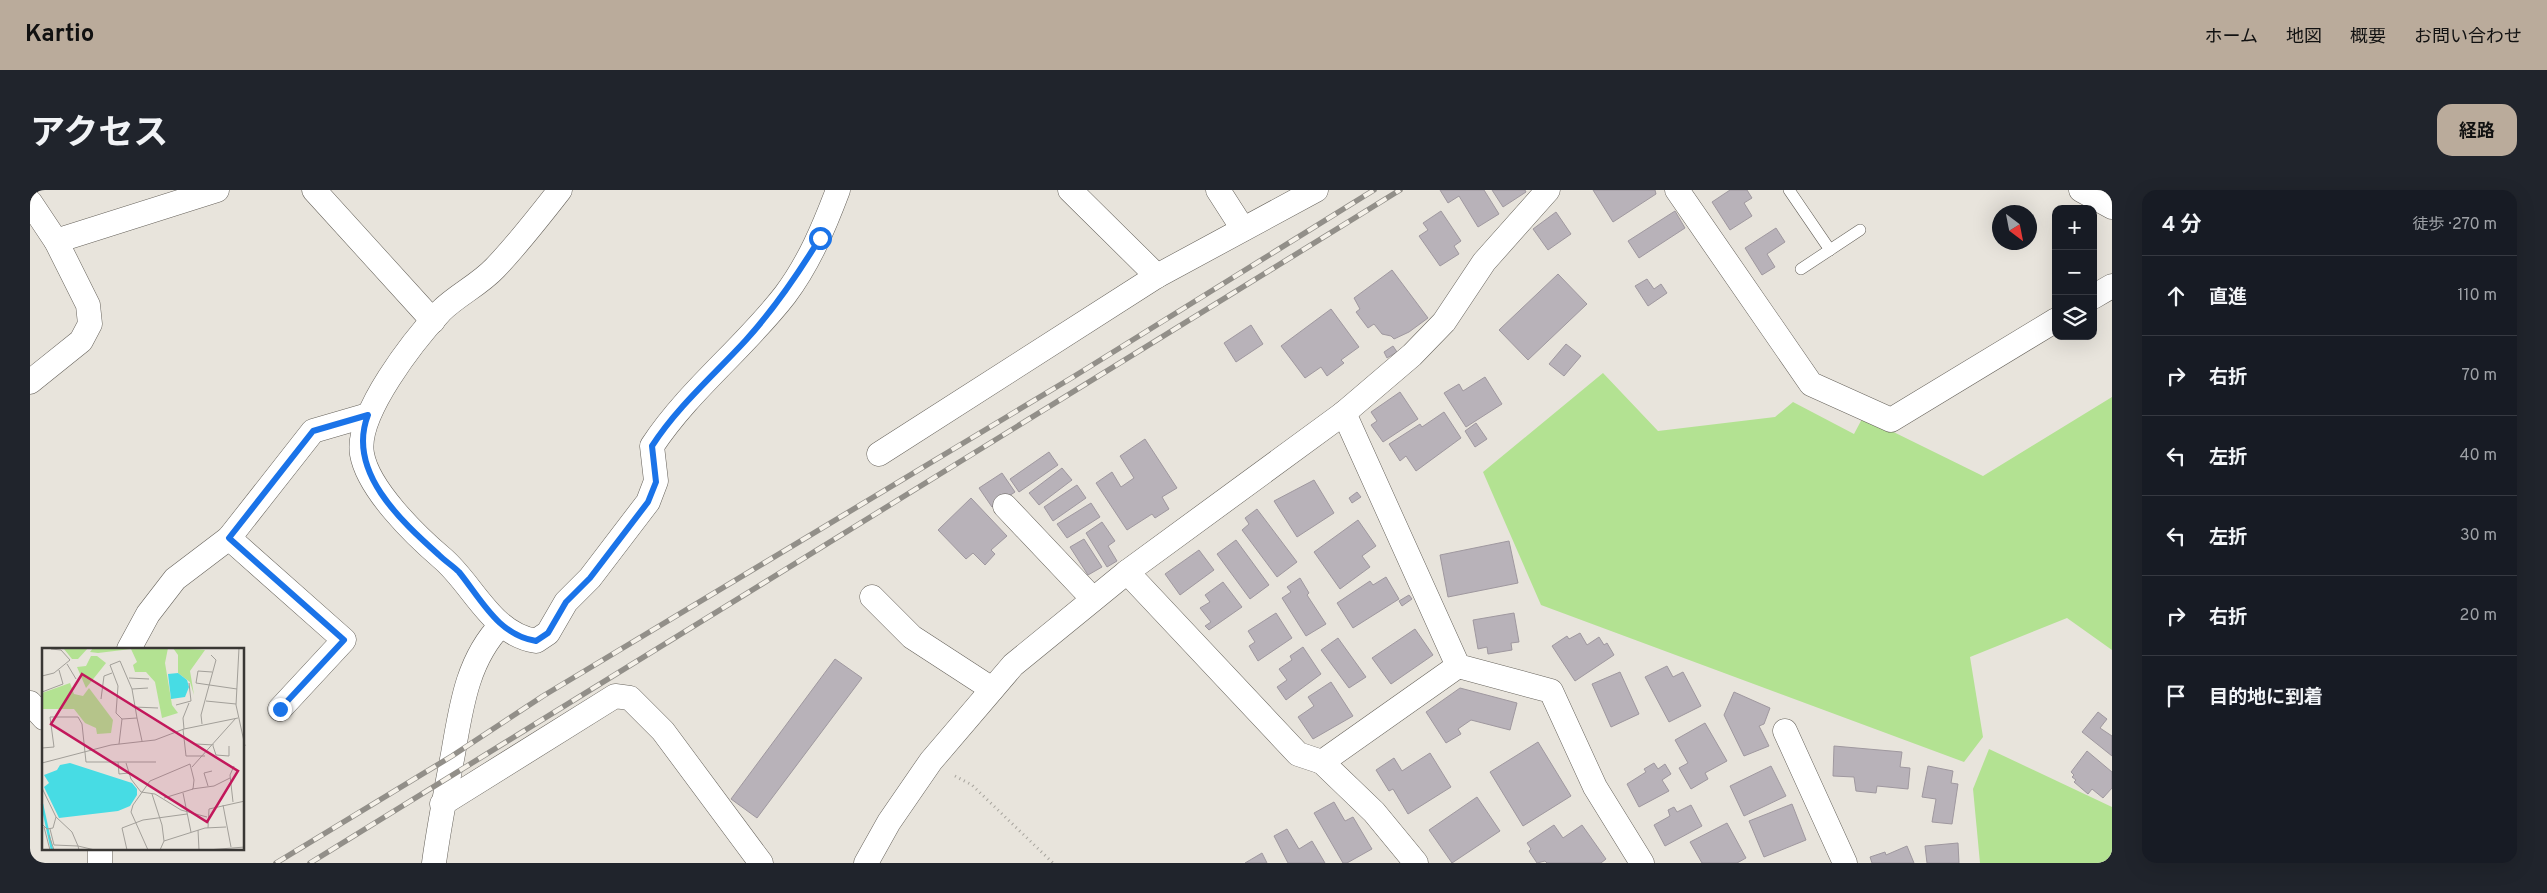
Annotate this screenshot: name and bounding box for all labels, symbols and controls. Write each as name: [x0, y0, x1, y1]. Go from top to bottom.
text: Kartio: [25, 20, 94, 50]
text: ホーム: [2205, 26, 2258, 49]
text: 地図: [2286, 26, 2322, 49]
text: 概要: [2350, 26, 2386, 49]
text: お問い合わせ: [2414, 26, 2522, 49]
button: 経路: [2437, 104, 2517, 156]
text: アクセス: [30, 113, 168, 157]
north arrow: [1992, 205, 2037, 250]
map controls: [2052, 205, 2097, 340]
button: +: [2052, 205, 2097, 250]
text: 4 分: [2162, 212, 2202, 239]
text: 徒歩 · 270 m: [2412, 215, 2497, 235]
route start: [809, 227, 832, 250]
button: −: [2052, 250, 2097, 295]
icon: ahead: [2162, 282, 2190, 310]
text: 直進: [2209, 286, 2247, 310]
text: 110 m: [2457, 286, 2497, 306]
button: layers: [2052, 295, 2097, 340]
icon: right: [2162, 362, 2190, 390]
text: 右折: [2209, 366, 2247, 390]
text: 70 m: [2462, 366, 2497, 386]
icon: left: [2162, 442, 2190, 470]
text: 左折: [2209, 446, 2247, 470]
text: 40 m: [2459, 446, 2497, 466]
icon: left: [2162, 522, 2190, 550]
text: 左折: [2209, 526, 2247, 550]
text: 30 m: [2460, 526, 2497, 546]
icon: right: [2162, 602, 2190, 630]
text: 右折: [2209, 606, 2247, 630]
text: 20 m: [2460, 606, 2497, 626]
inset map: [42, 648, 245, 850]
icon: arrive: [2162, 682, 2190, 710]
text: 目的地に到着: [2209, 686, 2323, 710]
route end: [269, 698, 292, 721]

